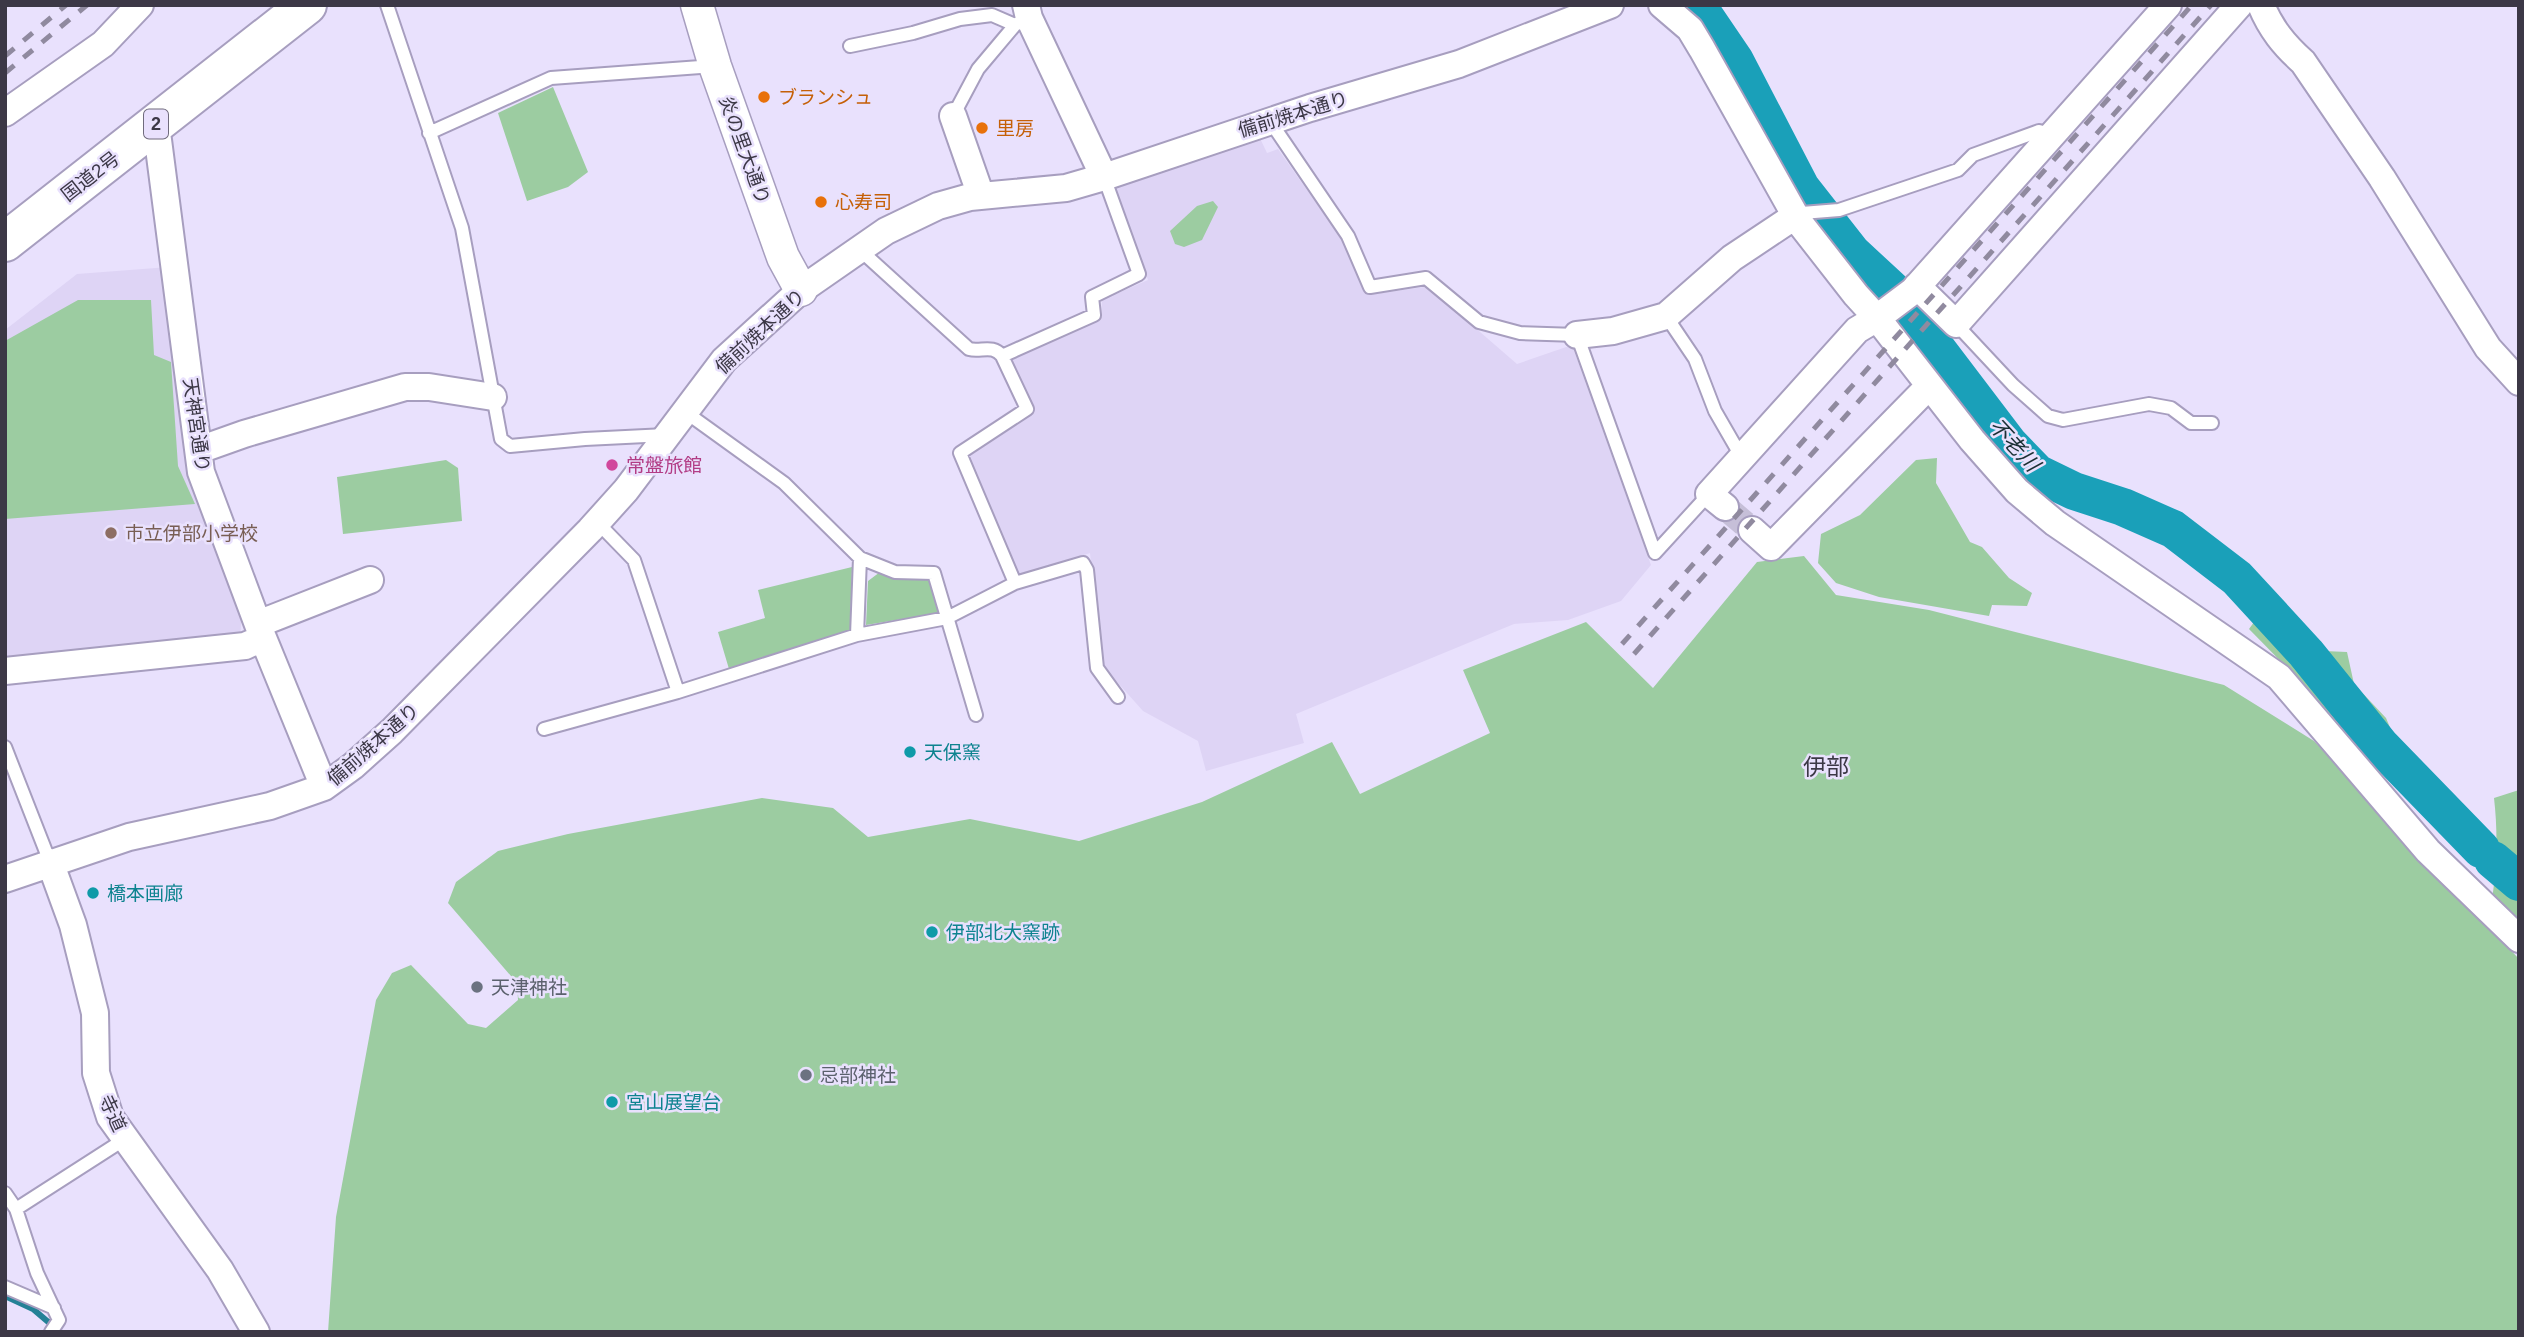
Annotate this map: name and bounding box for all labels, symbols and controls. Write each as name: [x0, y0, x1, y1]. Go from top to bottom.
place label: ブランシュ: [778, 87, 873, 108]
street label: 備前焼本通り: [1236, 88, 1351, 141]
marker: ブランシュ: [756, 89, 772, 105]
street label: 炎の里大通り: [715, 93, 774, 207]
road number: 2: [144, 110, 168, 139]
place label: 里房: [996, 118, 1034, 139]
marker: 里房: [974, 120, 990, 136]
street label: 国道2号: [57, 147, 123, 205]
place label: 心寿司: [835, 192, 892, 213]
marker: 心寿司: [813, 194, 829, 210]
street label: 備前焼本通り: [711, 285, 809, 378]
street label: 天神宮通り: [179, 377, 214, 474]
water label: 不老川: [1984, 414, 2046, 477]
place label: 常盤旅館: [626, 455, 702, 476]
marker: 常盤旅館: [604, 457, 620, 473]
place label: 市立伊部小学校: [125, 523, 258, 544]
marker: 市立伊部小学校: [103, 525, 119, 541]
street label: 備前焼本通り: [323, 699, 423, 790]
place label: 天保窯: [924, 742, 981, 763]
marker: 天保窯: [902, 744, 918, 760]
district label: 伊部: [1803, 754, 1849, 780]
place label: 橋本画廊: [107, 883, 183, 904]
marker: 橋本画廊: [85, 885, 101, 901]
place label: 伊部北大窯跡: [946, 922, 1060, 943]
marker: 伊部北大窯跡: [924, 924, 940, 940]
place label: 天津神社: [491, 977, 567, 998]
marker: 天津神社: [469, 979, 485, 995]
place label: 忌部神社: [820, 1065, 896, 1086]
marker: 忌部神社: [798, 1067, 814, 1083]
street label: 寺道: [95, 1092, 130, 1135]
place label: 宮山展望台: [626, 1092, 721, 1113]
marker: 宮山展望台: [604, 1094, 620, 1110]

